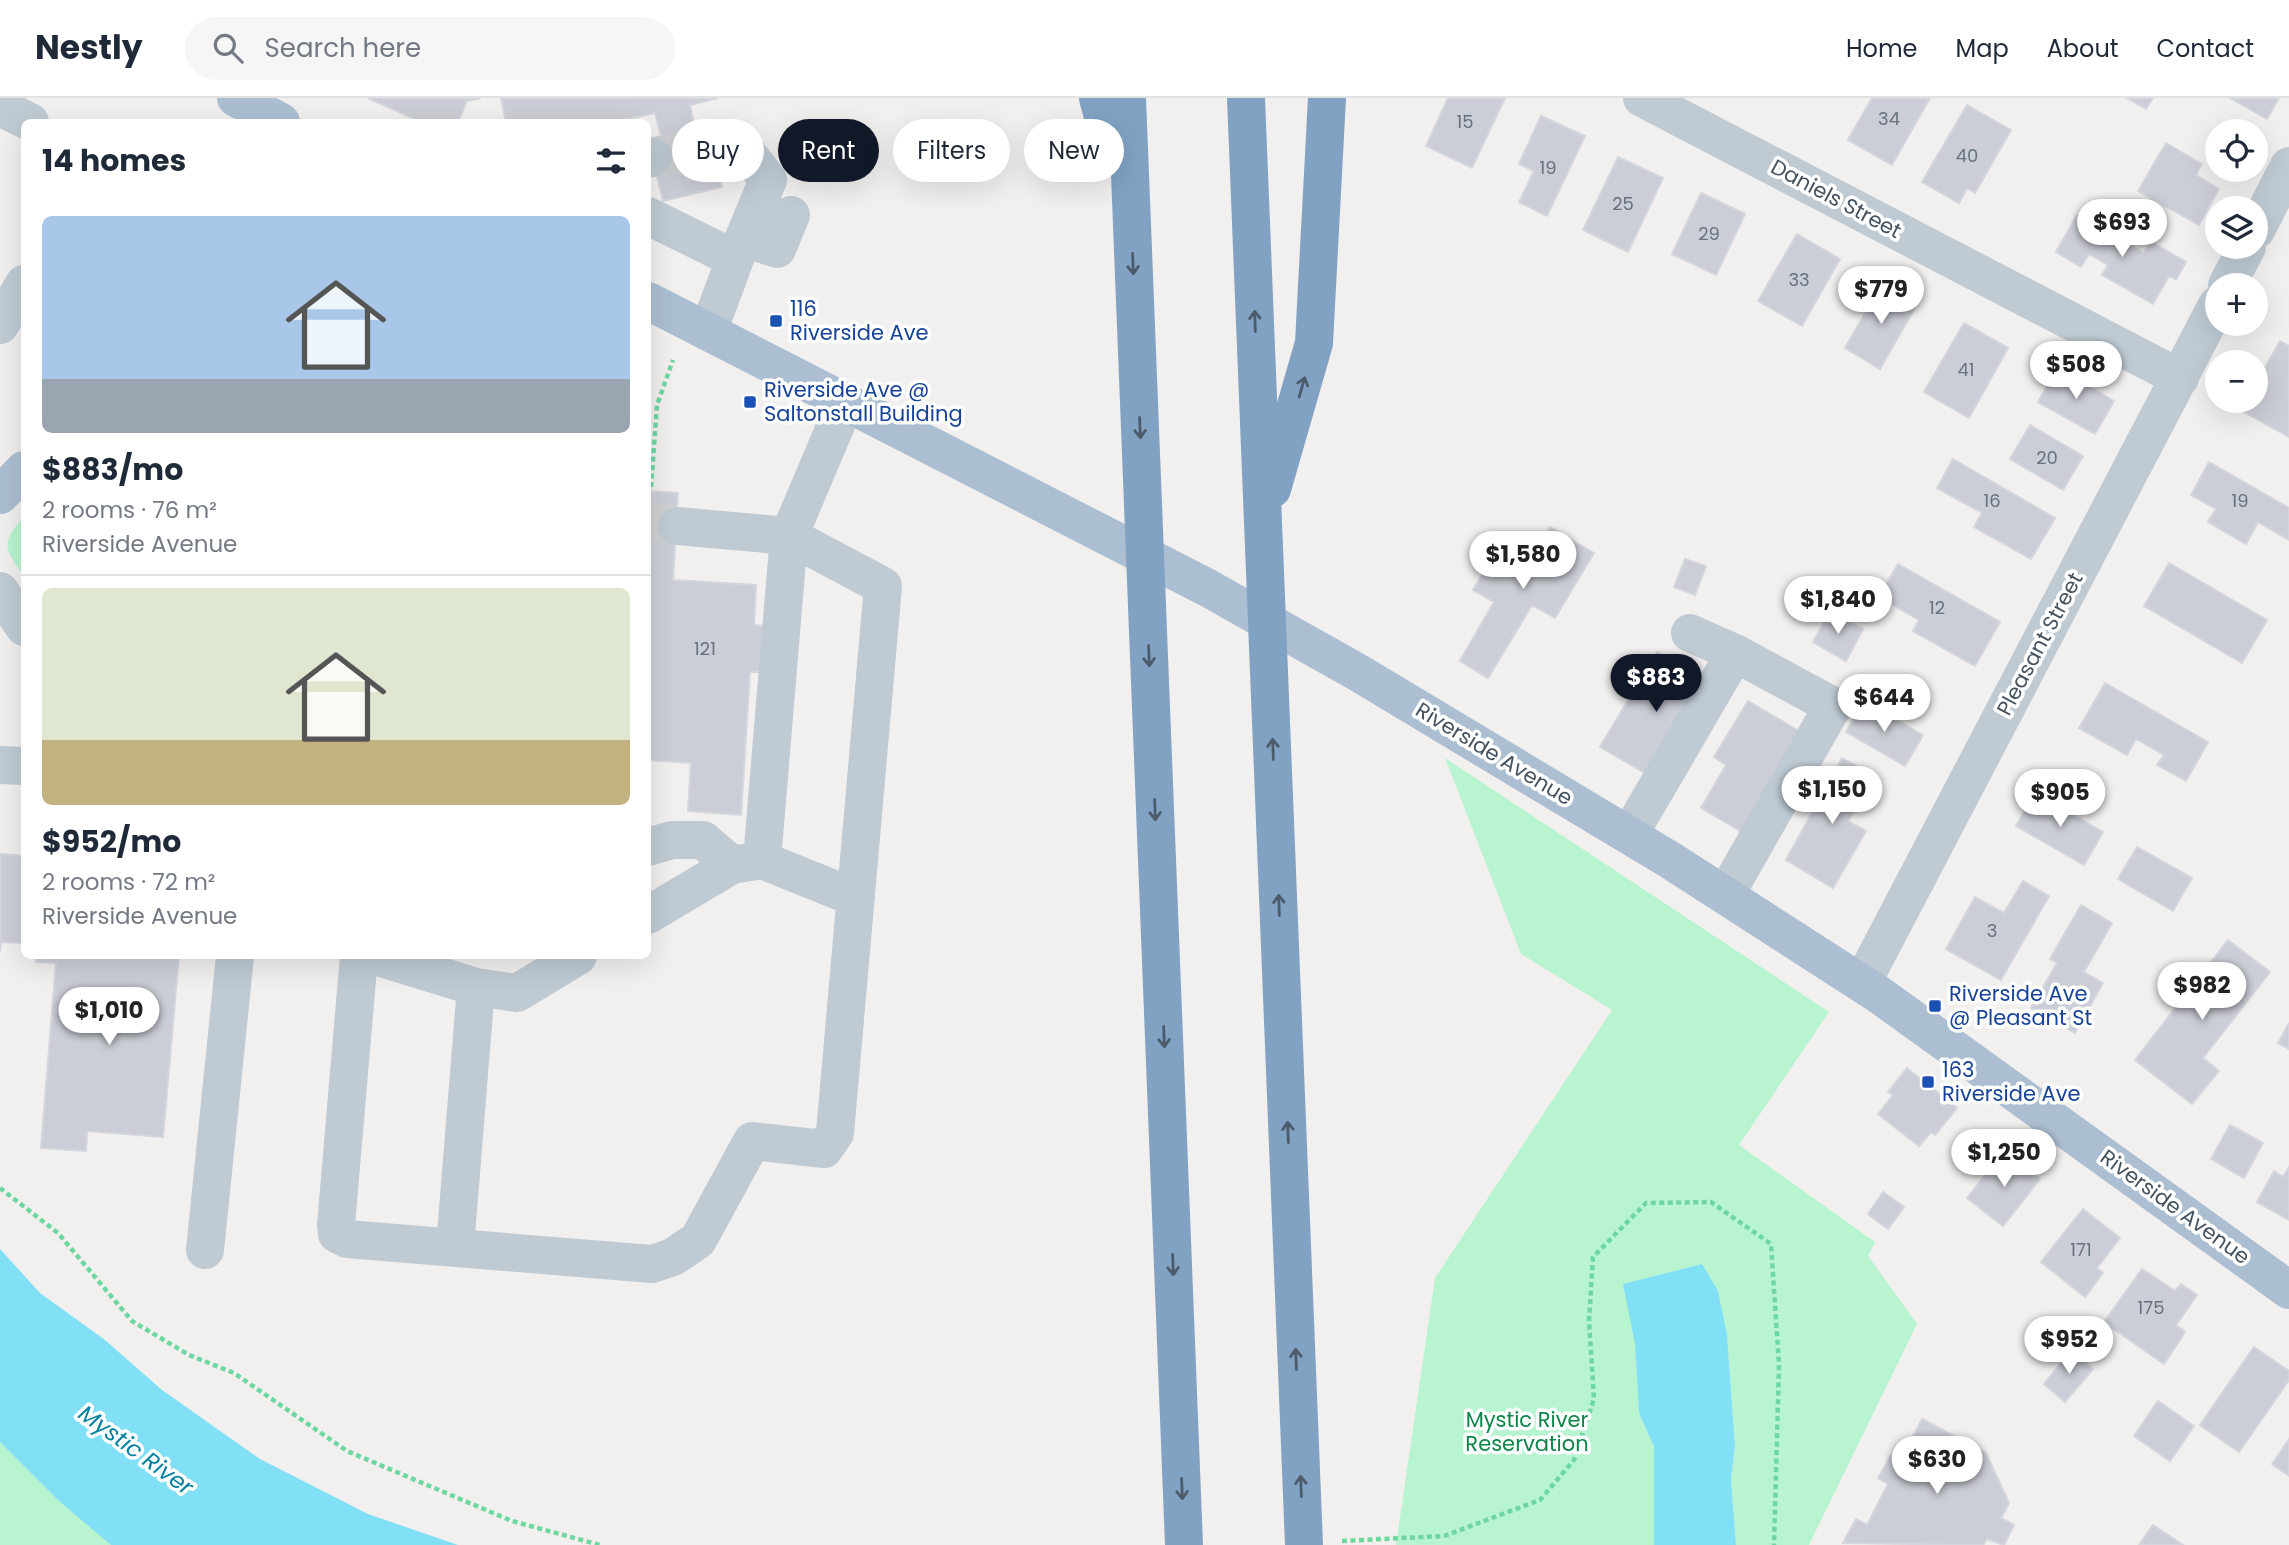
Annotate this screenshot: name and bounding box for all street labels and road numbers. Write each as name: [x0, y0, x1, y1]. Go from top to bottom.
street label: Daniels Street: [1766, 152, 1907, 245]
street label: Pleasant Street: [1990, 567, 2089, 720]
street label: Riverside Avenue: [1410, 695, 1578, 812]
street label: Riverside Avenue: [2095, 1142, 2256, 1271]

